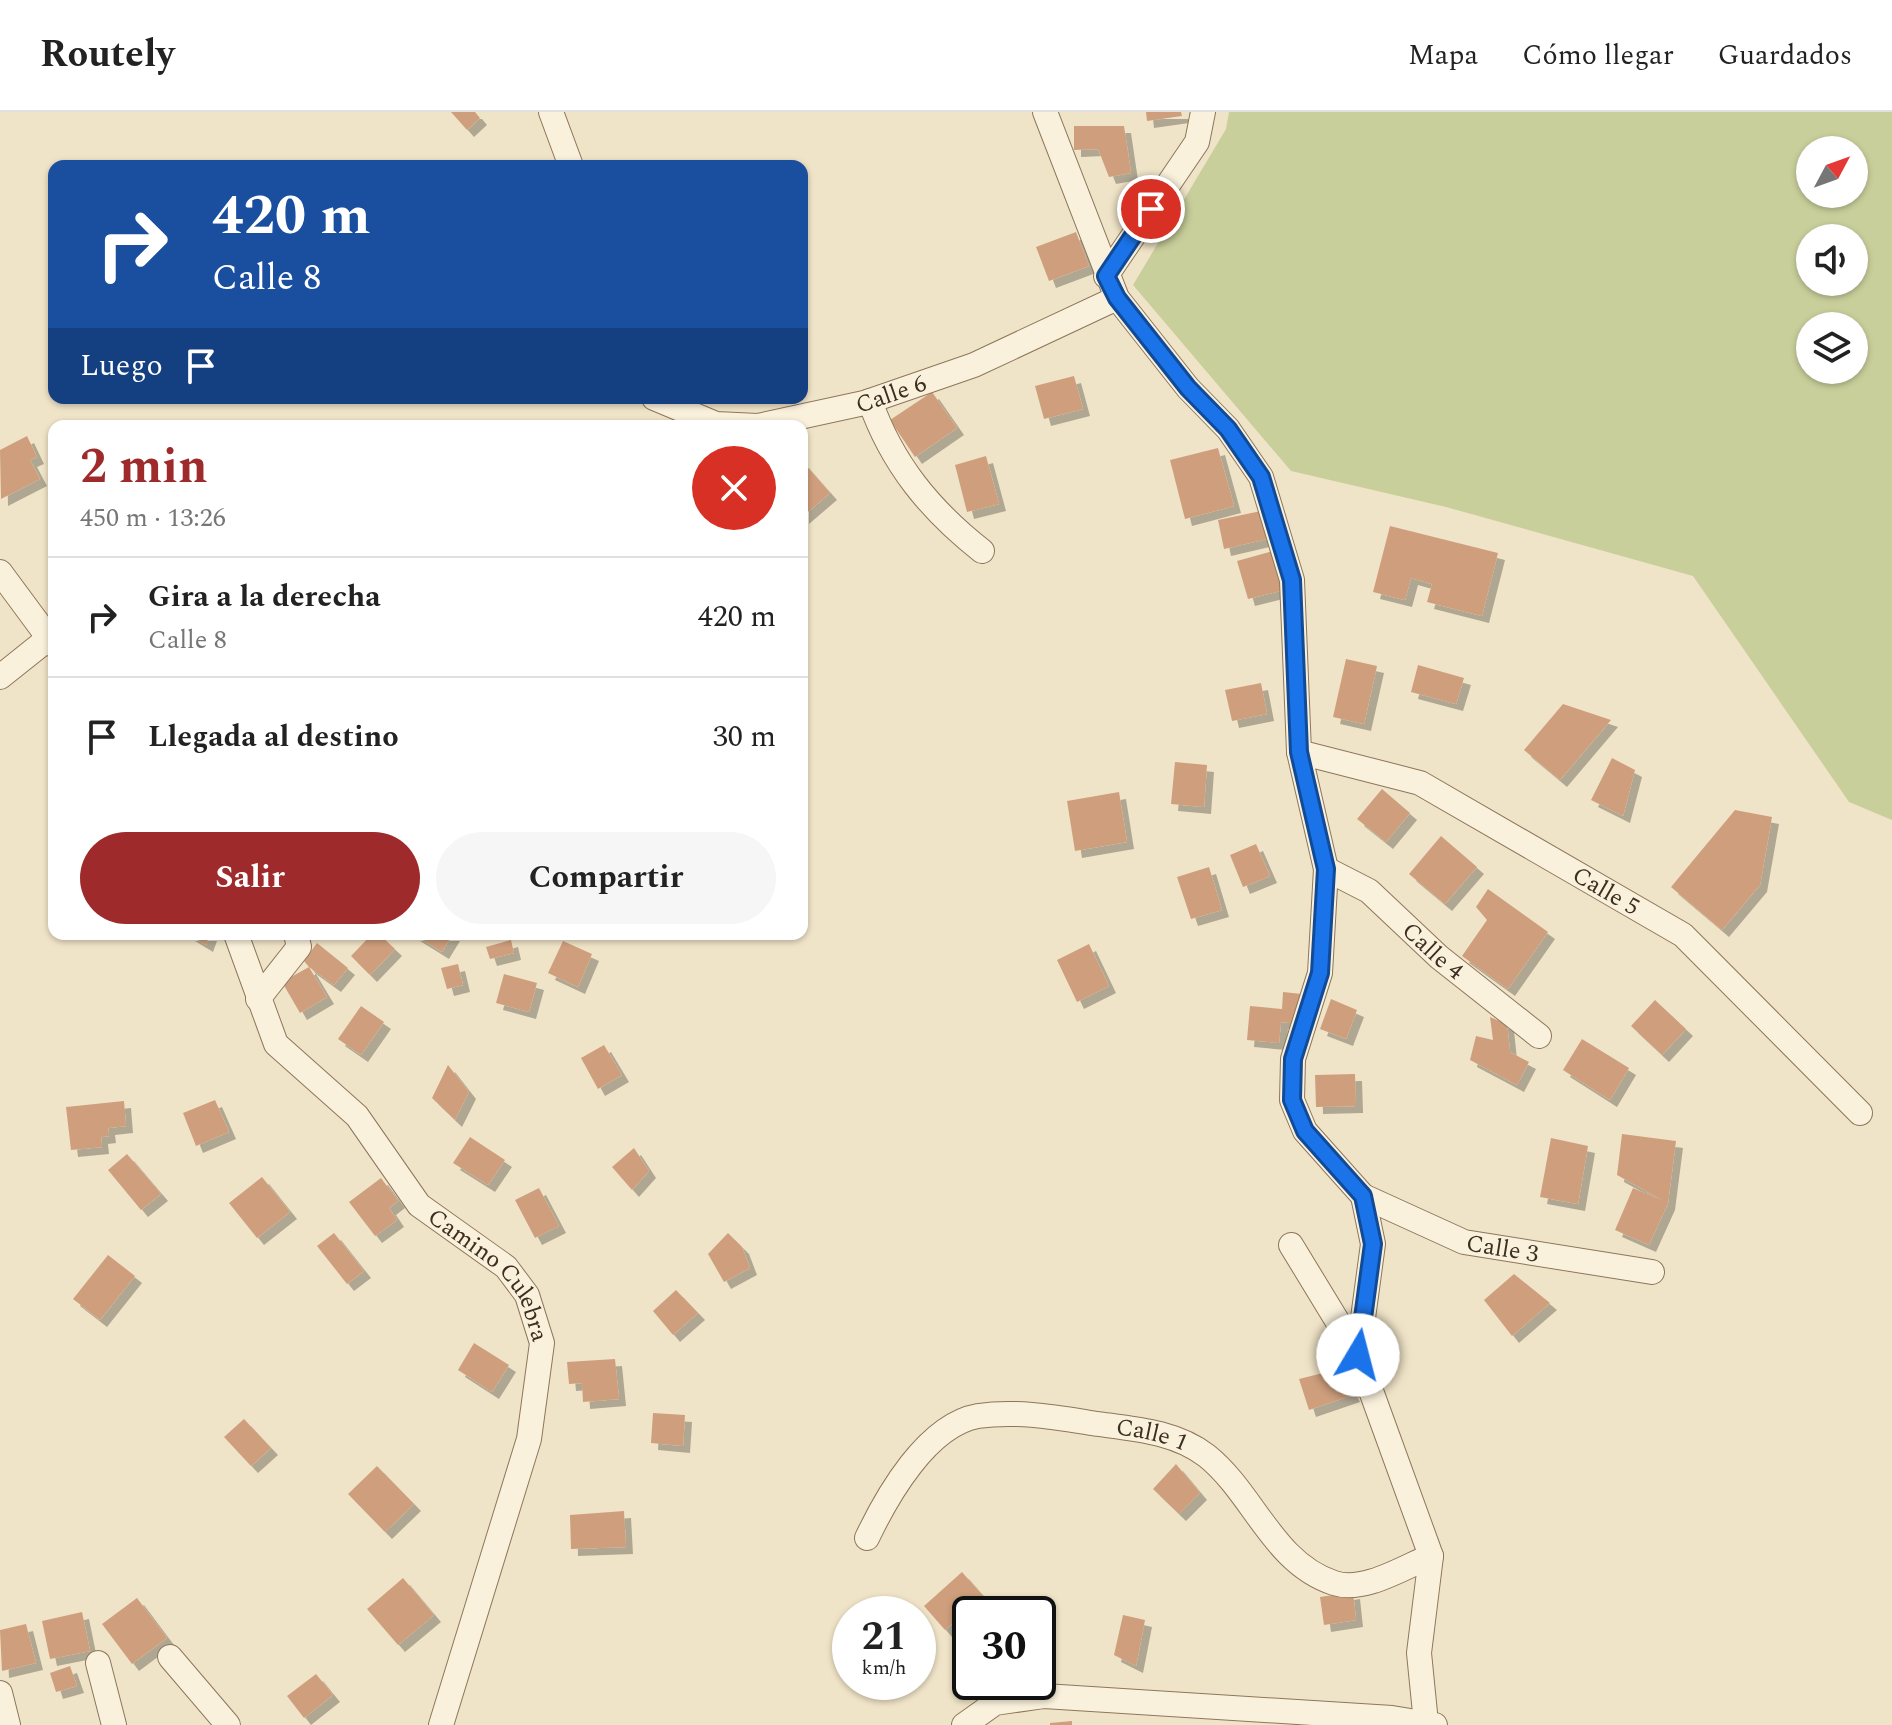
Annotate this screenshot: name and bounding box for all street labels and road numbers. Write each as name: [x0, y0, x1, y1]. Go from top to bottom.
street label: Calle 6: [851, 366, 931, 424]
street label: Calle 5: [1565, 858, 1646, 925]
street label: Calle 4: [1393, 914, 1471, 989]
street label: Camino Culebra: [420, 1200, 558, 1346]
street label: Calle 3: [1464, 1226, 1541, 1273]
street label: Calle 1: [1114, 1409, 1193, 1461]

